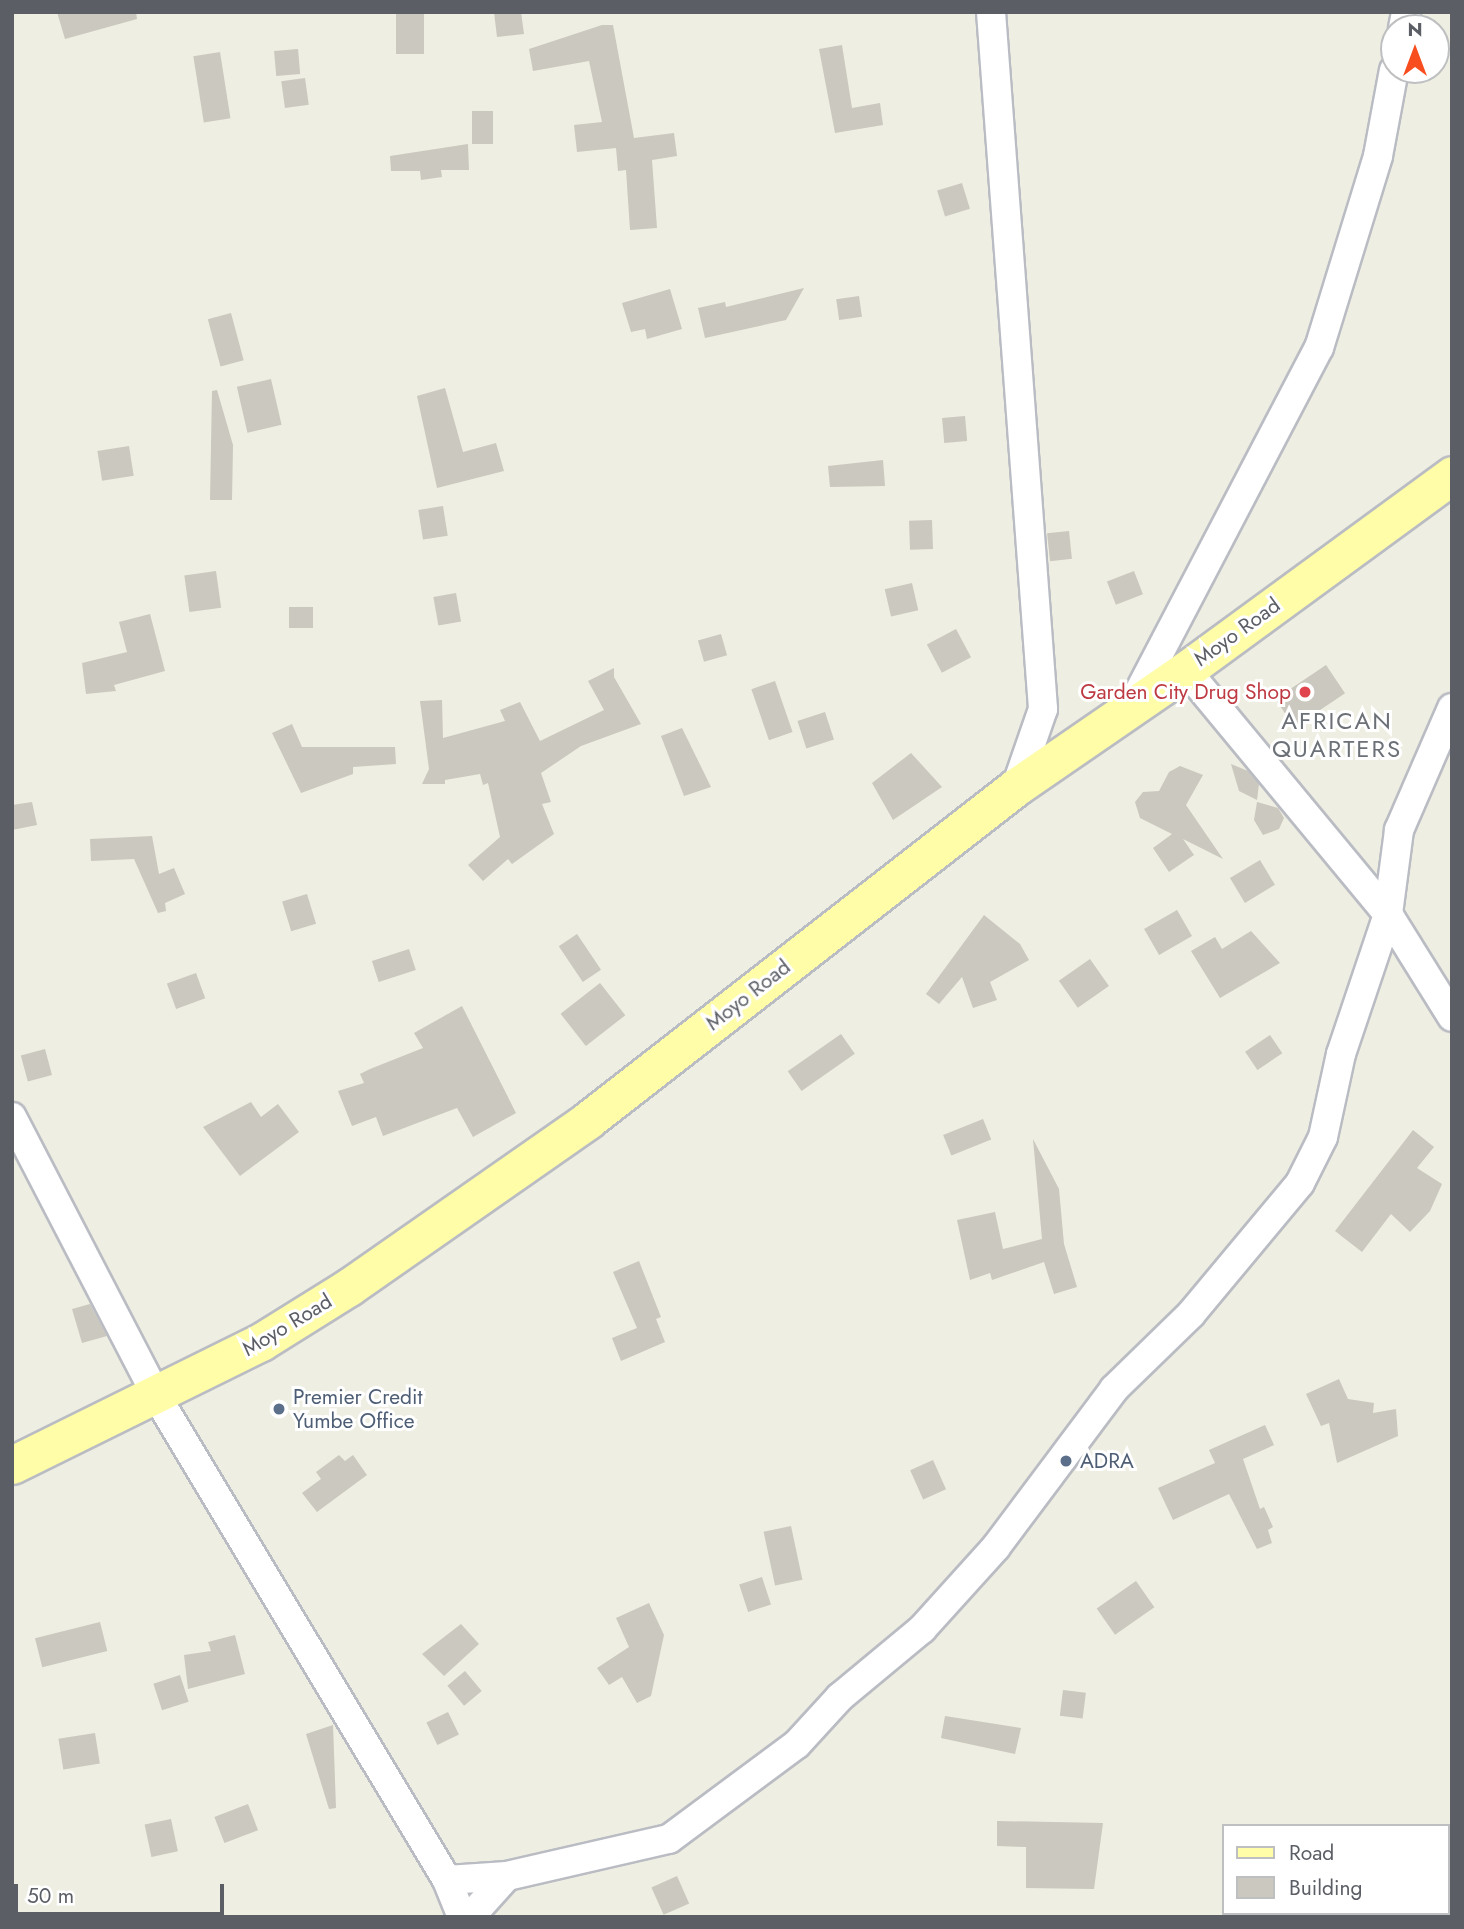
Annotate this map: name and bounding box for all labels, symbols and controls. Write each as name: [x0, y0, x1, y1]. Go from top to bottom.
north arrow: [1380, 14, 1450, 84]
text: N: [1407, 16, 1423, 43]
street label: Moyo Road: [1189, 592, 1285, 672]
place label: Garden City Drug Shop: [1080, 679, 1291, 705]
marker: Garden City Drug Shop: [1297, 684, 1313, 700]
district label: AFRICAN QUARTERS: [1273, 707, 1401, 763]
street label: Moyo Road: [701, 954, 795, 1036]
street label: Moyo Road: [238, 1288, 336, 1362]
place label: Premier Credit Yumbe Office: [293, 1384, 423, 1434]
marker: Premier Credit Yumbe Office: [271, 1401, 287, 1417]
place label: ADRA: [1080, 1448, 1134, 1474]
marker: ADRA: [1058, 1453, 1074, 1469]
legend: [1222, 1824, 1450, 1915]
text: Road: [1289, 1838, 1334, 1868]
scale bar: [18, 1870, 228, 1914]
text: Building: [1289, 1873, 1362, 1903]
text: 50 m: [27, 1881, 74, 1911]

